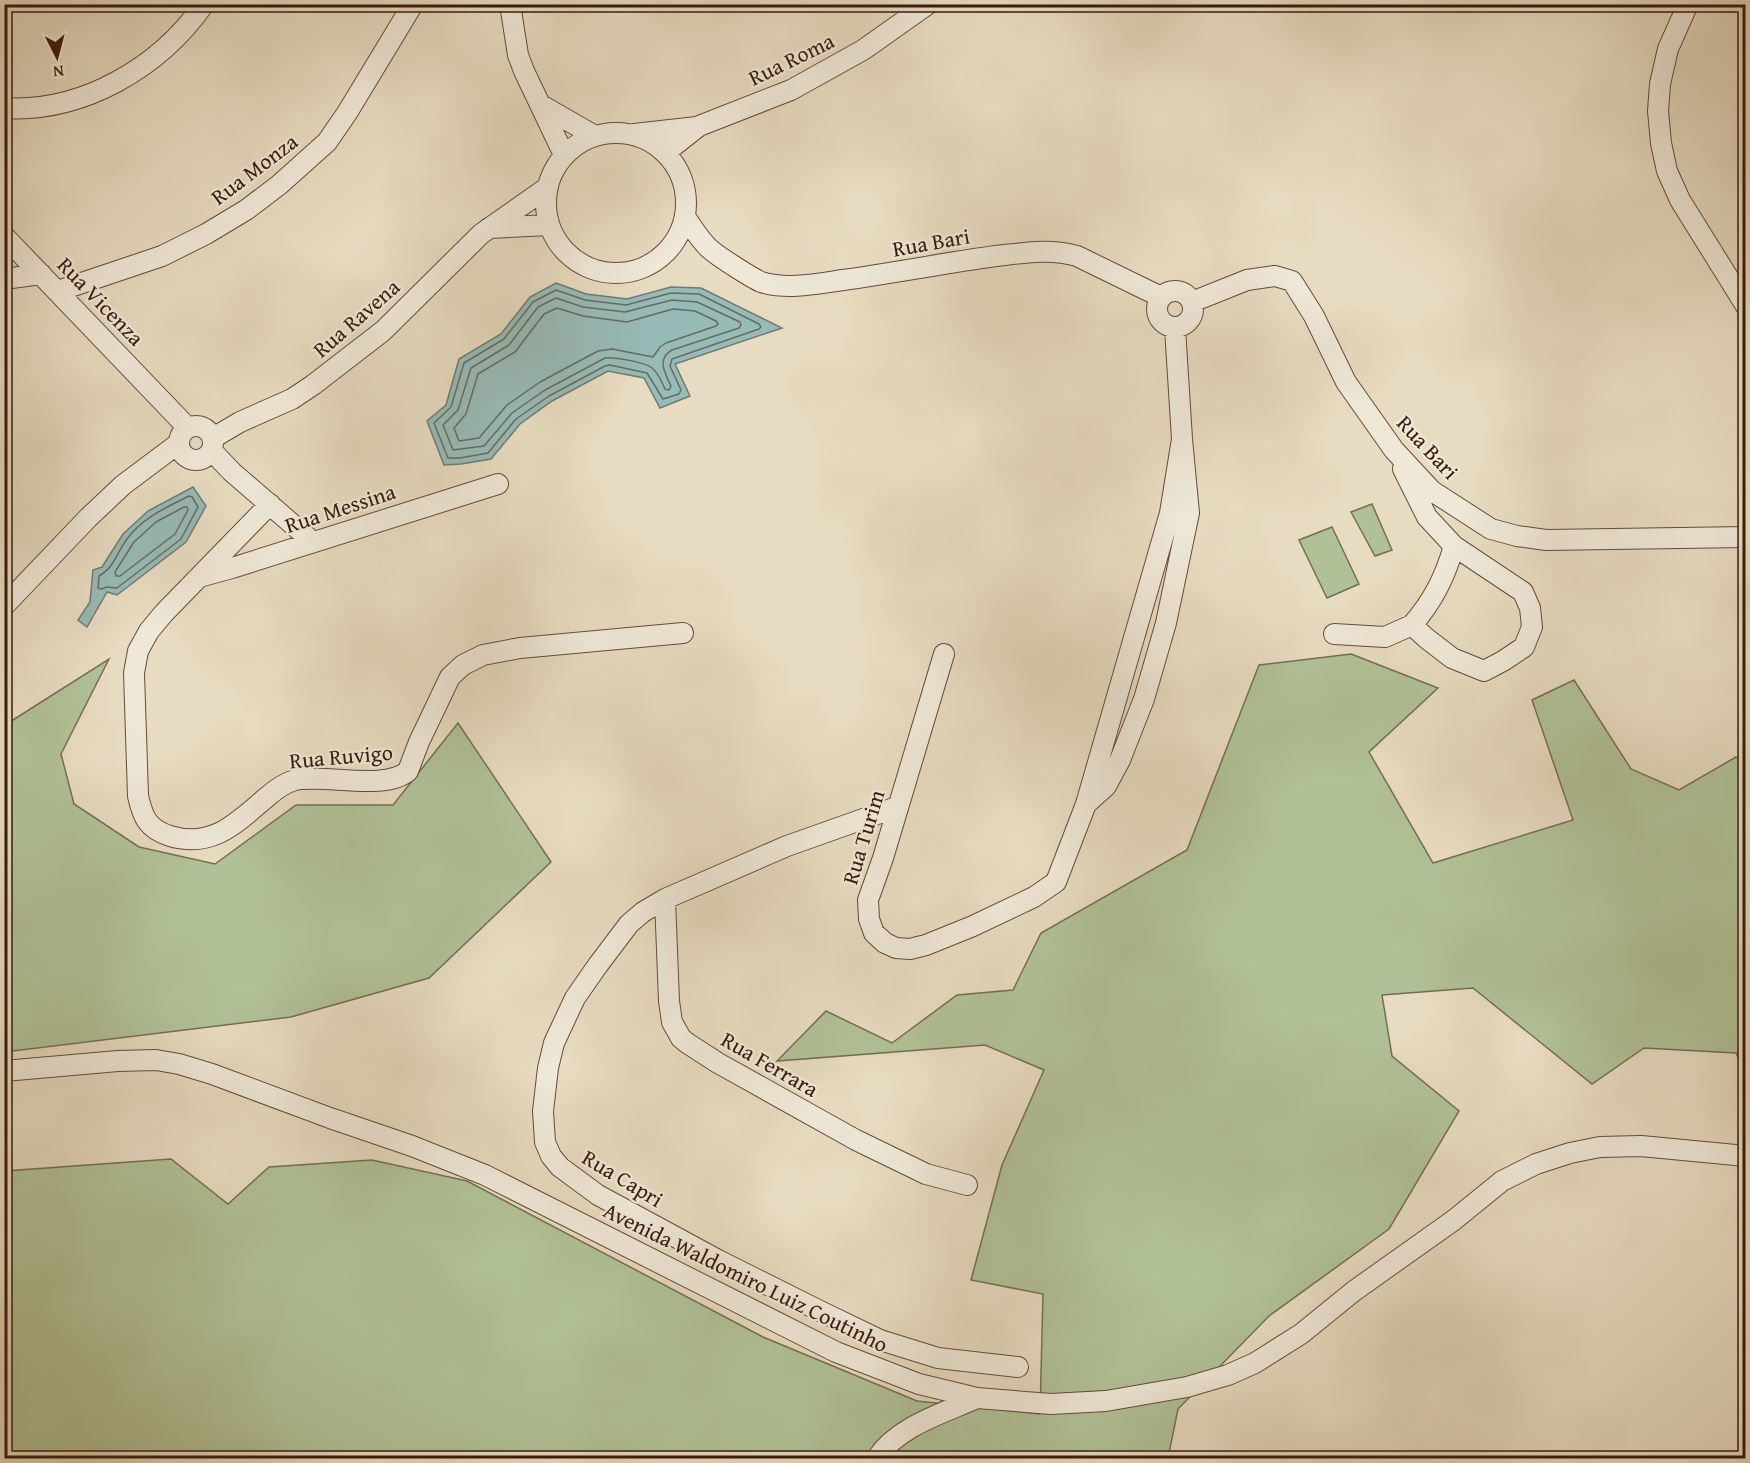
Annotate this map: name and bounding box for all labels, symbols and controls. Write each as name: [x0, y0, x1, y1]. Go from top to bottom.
street label: Rua Roma: [743, 24, 840, 94]
north arrow: [27, 27, 87, 87]
text: N: [52, 59, 65, 84]
street label: Rua Monza: [204, 125, 305, 212]
street label: Rua Bari: [890, 219, 972, 265]
street label: Rua Vicenza: [50, 249, 152, 353]
street label: Rua Ravena: [305, 271, 407, 365]
street label: Rua Bari: [1390, 408, 1466, 486]
street label: Rua Messina: [281, 475, 400, 541]
street label: Rua Ruvigo: [288, 736, 394, 776]
street label: Rua Turim: [833, 786, 893, 888]
street label: Rua Ferrara: [715, 1023, 825, 1105]
street label: Rua Capri: [576, 1141, 670, 1215]
street label: Avenida Waldomiro Luiz Coutinho: [598, 1194, 894, 1360]

